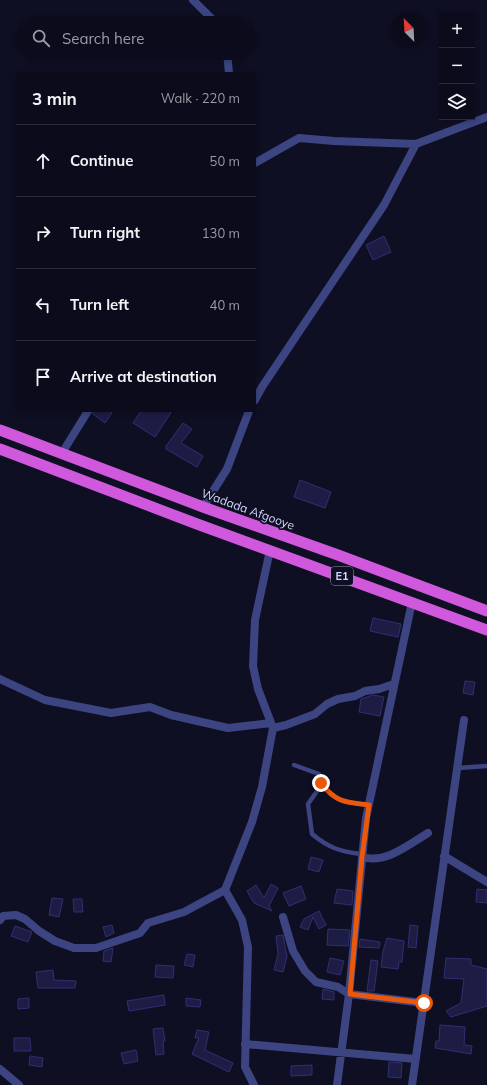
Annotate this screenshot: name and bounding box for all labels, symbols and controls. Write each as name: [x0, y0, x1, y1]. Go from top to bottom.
north arrow: [391, 12, 427, 48]
map controls: [439, 12, 475, 120]
button: +: [439, 12, 475, 48]
search box: [16, 16, 256, 60]
icon: search: [30, 27, 52, 49]
text: Search here: [62, 29, 144, 48]
button: −: [439, 48, 475, 84]
button: layers: [439, 84, 475, 120]
text: 3 min: [32, 88, 77, 109]
text: Walk · 220 m: [161, 90, 240, 106]
icon: ahead: [32, 150, 54, 172]
text: Continue: [70, 151, 133, 170]
text: 50 m: [210, 153, 240, 169]
icon: right: [32, 222, 54, 244]
text: Turn right: [70, 223, 140, 242]
text: 130 m: [202, 225, 240, 241]
icon: left: [32, 294, 54, 316]
text: Turn left: [70, 295, 129, 314]
text: 40 m: [210, 297, 240, 313]
icon: arrive: [32, 366, 54, 388]
text: Arrive at destination: [70, 367, 217, 386]
street label: Wadada Afgooye: [199, 485, 297, 533]
road number: E1: [331, 567, 353, 585]
route end: [312, 774, 330, 792]
route start: [415, 994, 433, 1012]

